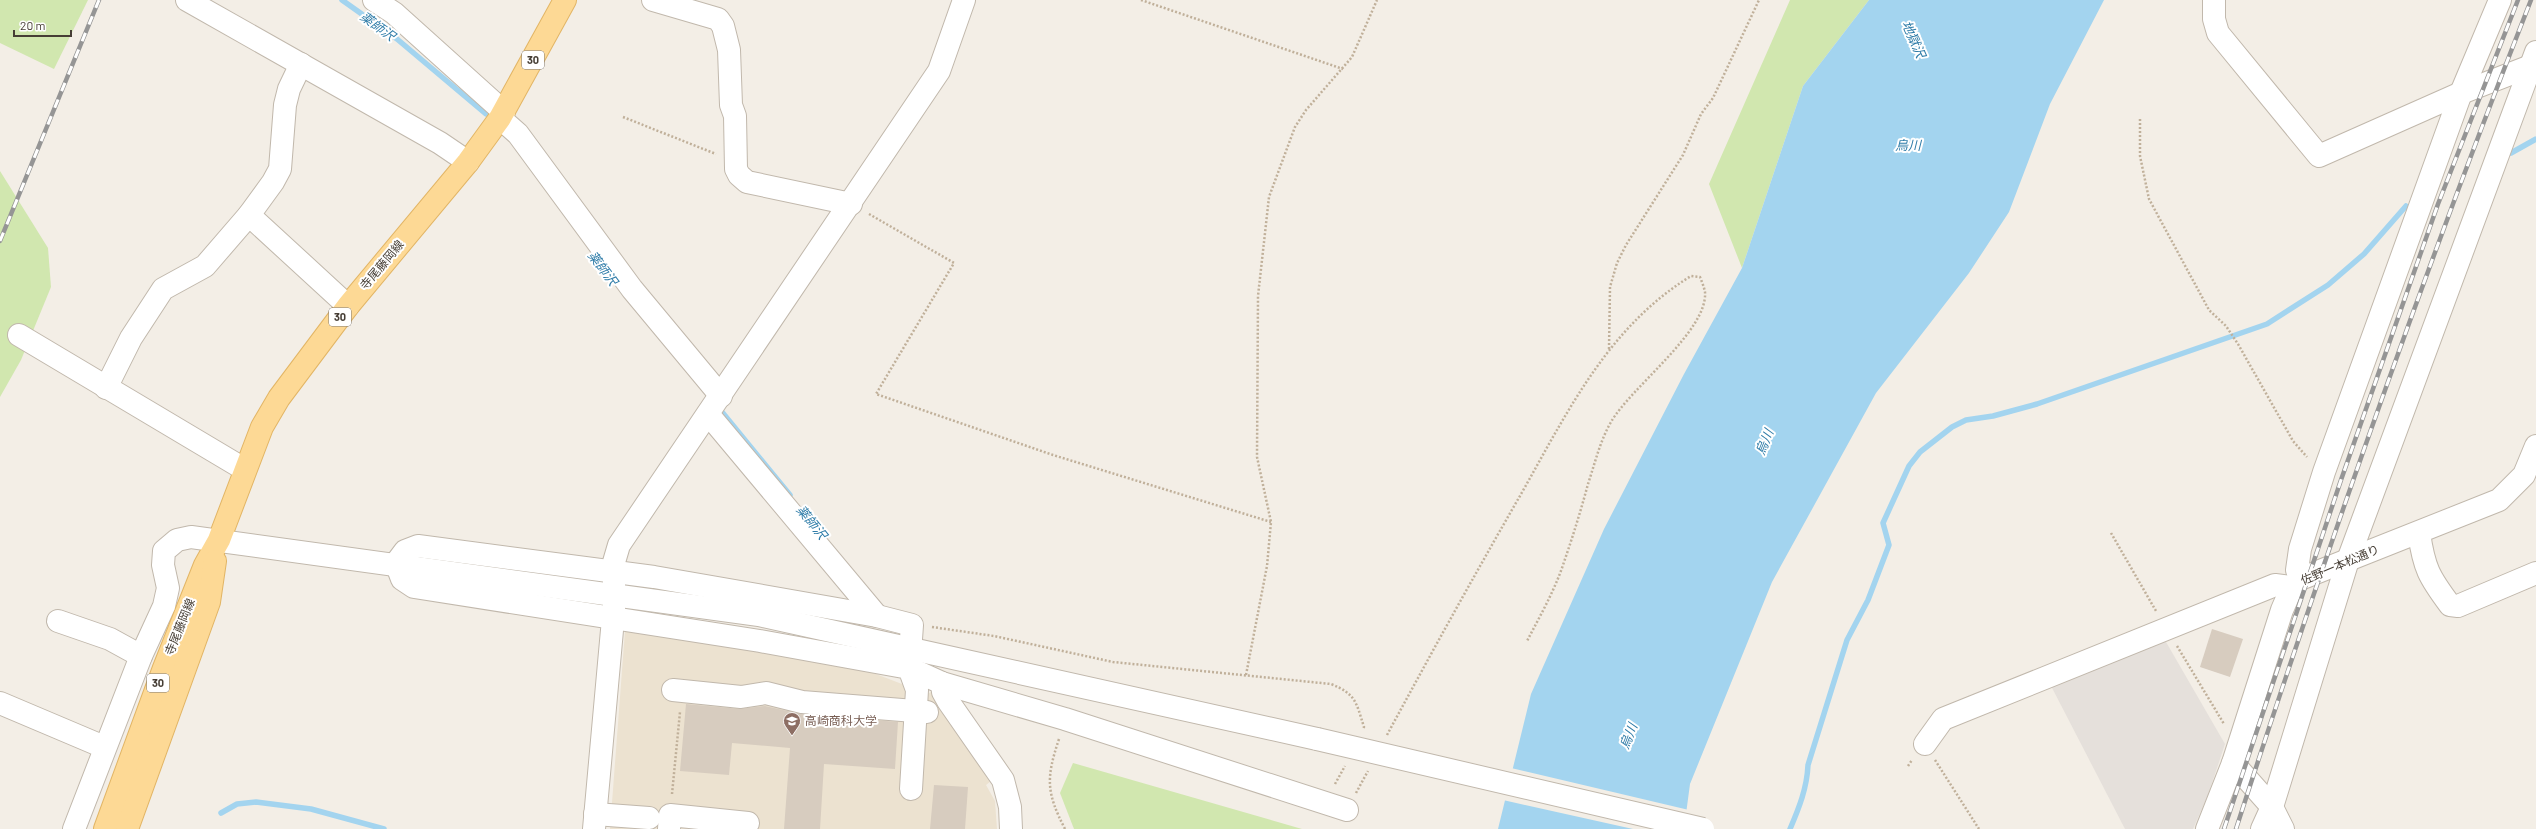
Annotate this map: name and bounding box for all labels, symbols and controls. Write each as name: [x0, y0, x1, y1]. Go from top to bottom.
water label: 薬師沢: [358, 8, 400, 45]
scale bar: [14, 12, 71, 38]
text: 20 m: [20, 18, 46, 32]
water label: 地獄沢: [1899, 18, 1930, 62]
road number: 30: [522, 51, 544, 69]
water label: 烏川: [1895, 137, 1923, 153]
street label: 寺尾藤岡線: [357, 237, 406, 292]
water label: 薬師沢: [585, 248, 622, 290]
road number: 30: [329, 308, 351, 326]
water label: 烏川: [1752, 425, 1777, 457]
water label: 薬師沢: [794, 502, 832, 544]
street label: 佐野一本松通り: [2298, 541, 2381, 587]
street label: 寺尾藤岡線: [161, 596, 197, 657]
road number: 30: [147, 674, 169, 692]
school or university icon: 高崎商科大学: [782, 711, 802, 736]
place label: 高崎商科大学: [805, 713, 877, 727]
water label: 烏川: [1616, 719, 1641, 751]

